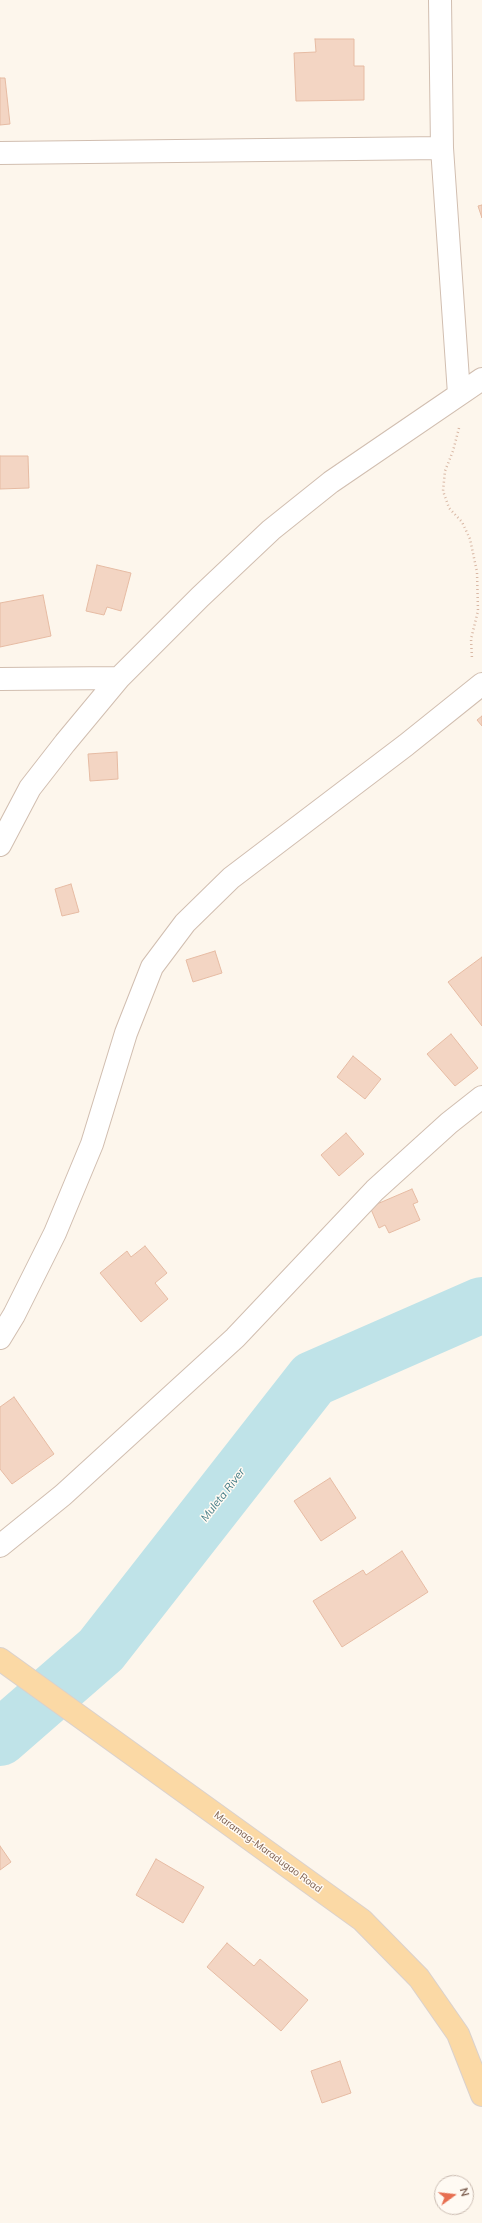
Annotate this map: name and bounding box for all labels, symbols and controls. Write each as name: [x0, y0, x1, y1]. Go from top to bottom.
water label: Muleta River: [198, 1466, 248, 1524]
street label: Maramag-Maradugao Road: [212, 1809, 324, 1895]
north arrow: [434, 2175, 474, 2215]
text: N: [457, 2186, 472, 2198]

